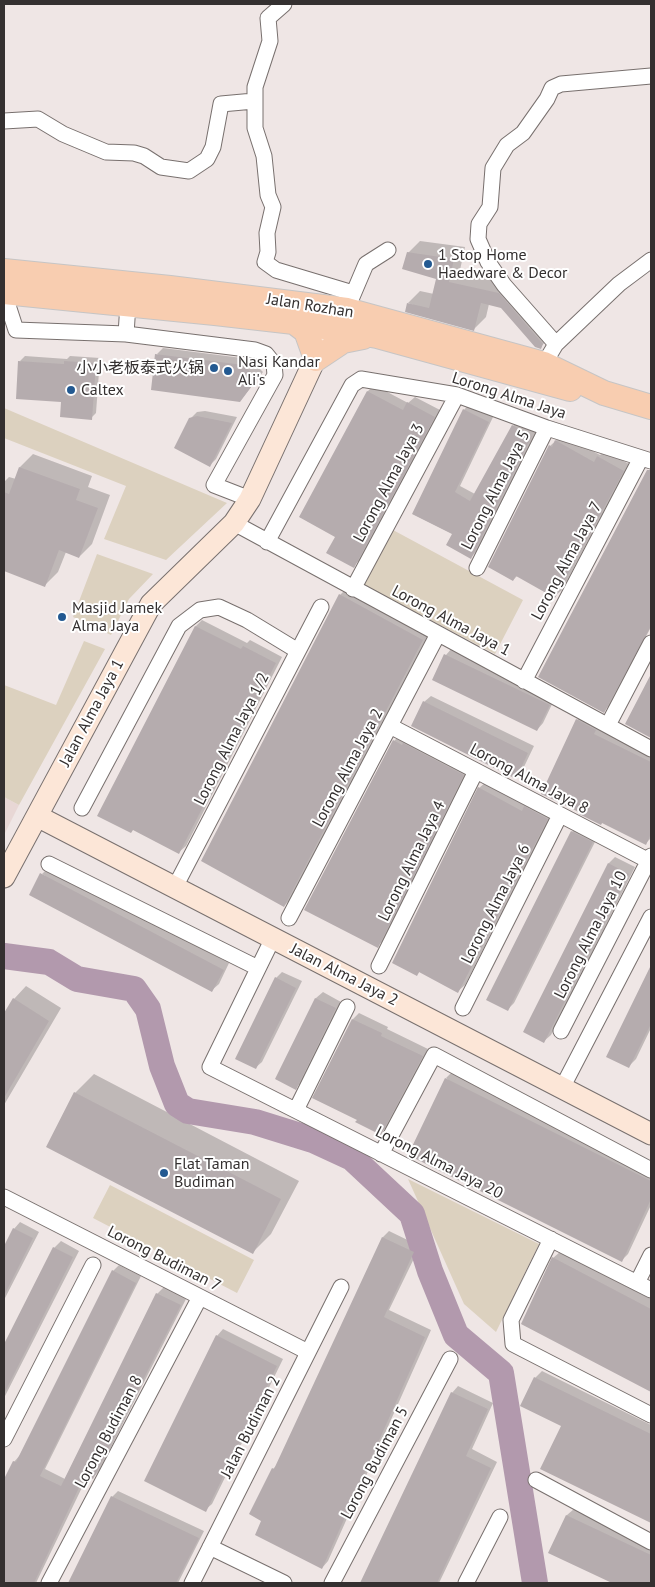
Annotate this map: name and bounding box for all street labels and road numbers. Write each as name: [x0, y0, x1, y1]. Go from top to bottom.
street label: Jalan Rozhan: [265, 290, 355, 322]
street label: Lorong Alma Jaya: [450, 369, 568, 423]
street label: Lorong Alma Jaya 3: [350, 420, 428, 546]
street label: Lorong Alma Jaya 5: [458, 427, 534, 553]
street label: Lorong Alma Jaya 7: [528, 498, 606, 624]
street label: Lorong Alma Jaya 1: [388, 582, 514, 660]
street label: Jalan Alma Jaya 1: [56, 656, 128, 770]
street label: Lorong Alma Jaya 1/2: [190, 670, 274, 808]
street label: Lorong Alma Jaya 2: [309, 705, 387, 831]
street label: Lorong Alma Jaya 8: [466, 740, 592, 818]
street label: Lorong Alma Jaya 4: [374, 798, 450, 924]
street label: Lorong Alma Jaya 6: [458, 841, 534, 967]
street label: Lorong Alma Jaya 10: [551, 868, 631, 1002]
street label: Jalan Alma Jaya 2: [287, 940, 401, 1010]
street label: Lorong Alma Jaya 20: [372, 1123, 506, 1203]
street label: Lorong Budiman 7: [104, 1222, 224, 1296]
street label: Lorong Budiman 8: [71, 1372, 147, 1492]
street label: Jalan Budiman 2: [217, 1373, 285, 1481]
street label: Lorong Budiman 5: [337, 1403, 413, 1523]

